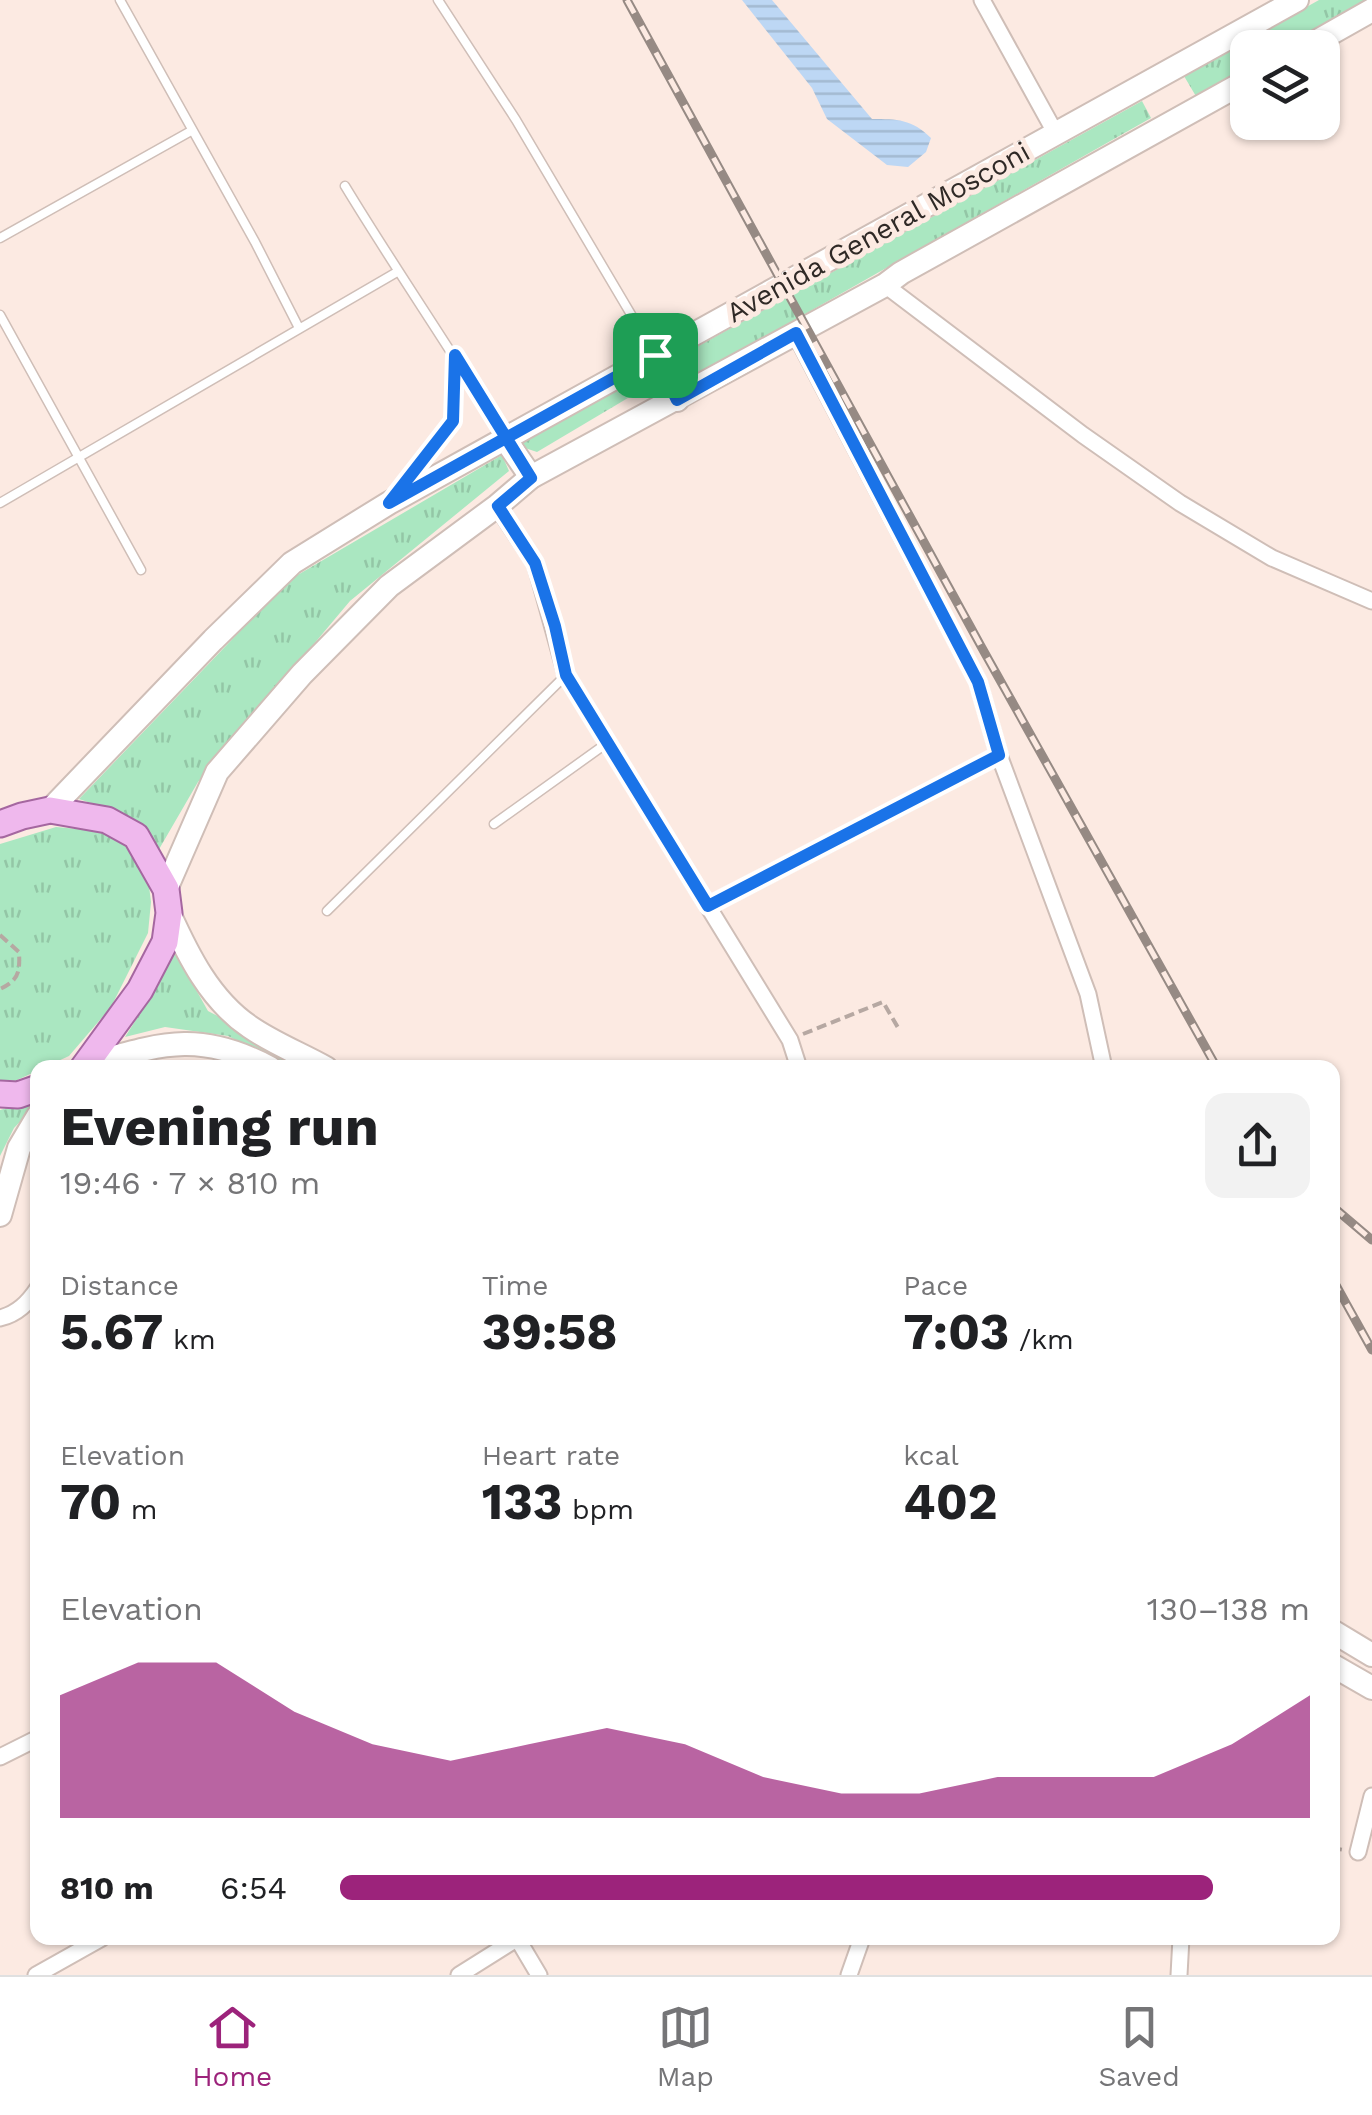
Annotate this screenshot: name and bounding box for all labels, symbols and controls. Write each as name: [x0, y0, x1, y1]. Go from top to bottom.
map controls: [1230, 30, 1340, 140]
button: layers: [1230, 30, 1340, 140]
street label: Avenida General Mosconi: [721, 135, 1035, 329]
pin: [613, 313, 698, 398]
icon: arrive: [628, 328, 683, 383]
button: share: [1205, 1093, 1310, 1198]
text: Evening run: [60, 1094, 379, 1158]
text: 19:46 · 7 × 810 m: [60, 1164, 320, 1202]
text: Distance: [60, 1269, 179, 1302]
text: Time: [482, 1269, 548, 1302]
text: Pace: [903, 1269, 968, 1302]
text: 5.67: [60, 1302, 163, 1361]
text: 39:58: [482, 1302, 618, 1361]
text: 7:03: [903, 1302, 1009, 1361]
text: km: [163, 1323, 216, 1356]
text: /km: [1009, 1323, 1074, 1356]
text: Elevation: [60, 1439, 185, 1472]
text: Heart rate: [482, 1439, 620, 1472]
text: kcal: [903, 1439, 959, 1472]
text: 70: [60, 1472, 121, 1531]
text: 133: [482, 1472, 563, 1531]
text: 402: [903, 1472, 998, 1531]
text: m: [121, 1493, 158, 1526]
text: bpm: [563, 1493, 634, 1526]
text: Elevation: [60, 1590, 203, 1628]
text: 130–138 m: [1147, 1590, 1310, 1628]
text: 810 m: [60, 1869, 154, 1907]
text: 6:54: [220, 1869, 287, 1907]
tab: Home: [192, 2000, 272, 2093]
tab: Map: [657, 2000, 714, 2093]
tab: Saved: [1098, 2000, 1180, 2093]

